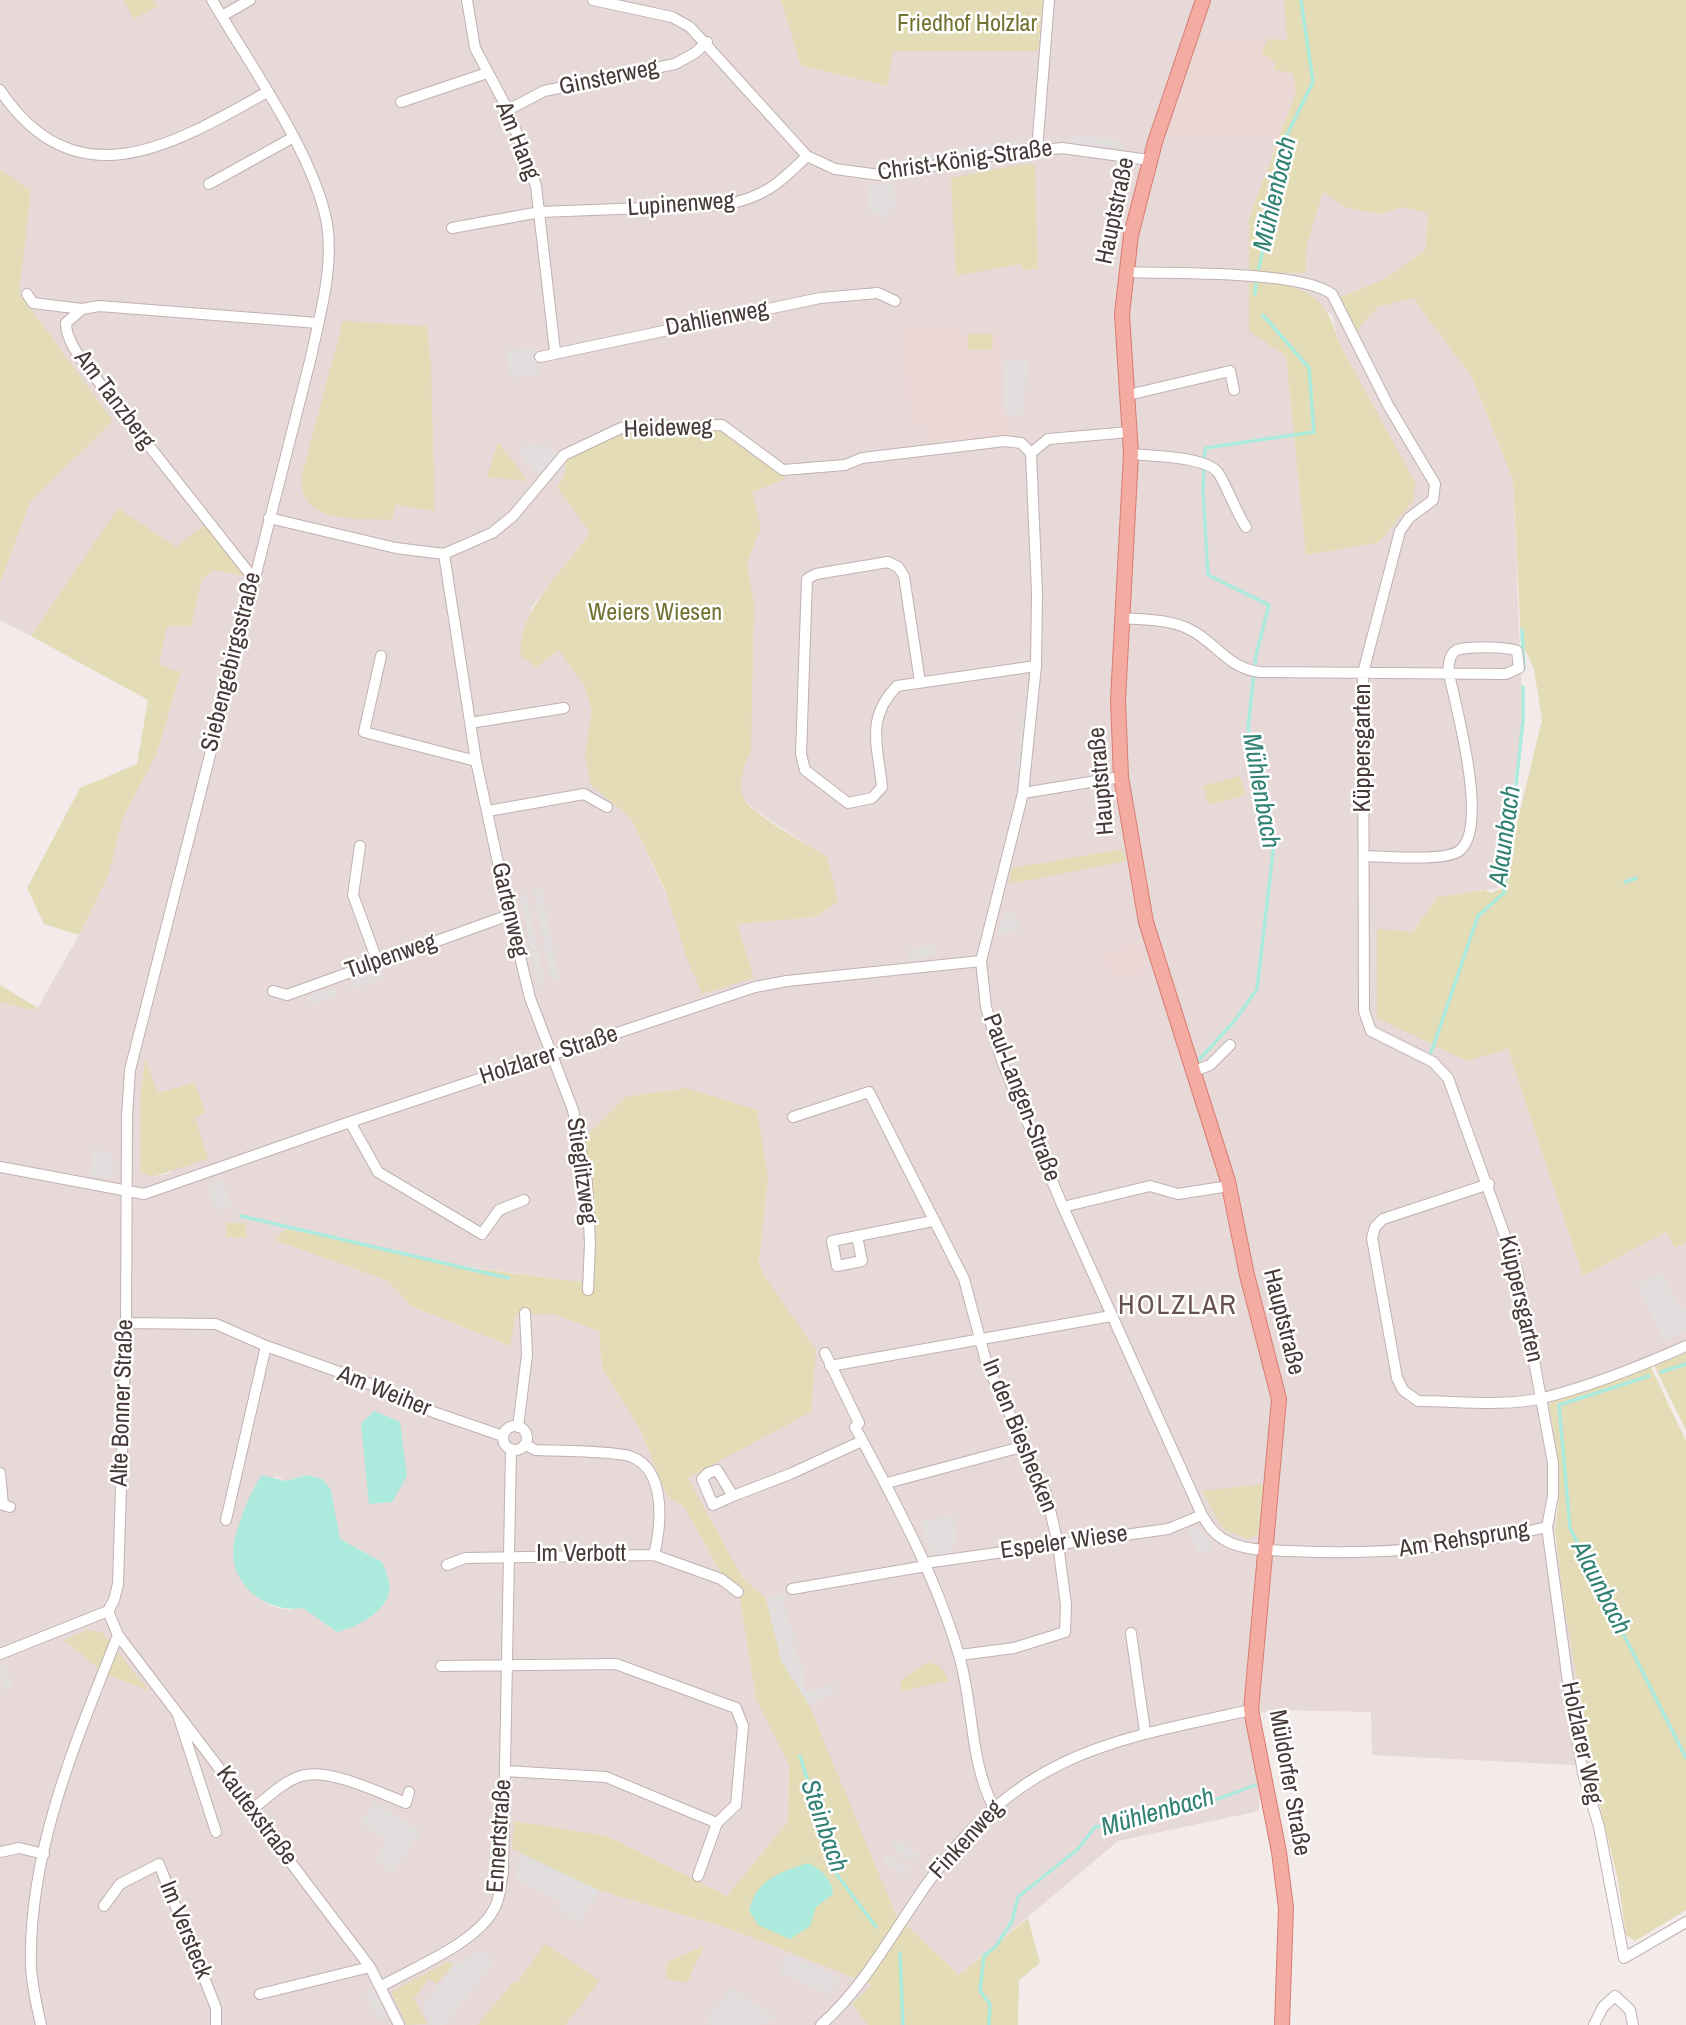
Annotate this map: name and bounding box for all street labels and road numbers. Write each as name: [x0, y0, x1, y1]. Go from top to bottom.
street label: Ginsterweg: [557, 53, 661, 103]
street label: Am Hang: [488, 98, 546, 184]
street label: Christ-König-Straße: [876, 134, 1054, 188]
street label: Hauptstraße: [1091, 155, 1141, 267]
street label: Lupinenweg: [627, 187, 735, 223]
street label: Dahlienweg: [663, 295, 771, 343]
street label: Am Tanzberg: [67, 345, 161, 455]
street label: Heideweg: [623, 413, 713, 445]
street label: Siebengebirgsstraße: [196, 569, 268, 755]
street label: Küppersgarten: [1350, 683, 1378, 813]
street label: Hauptstraße: [1083, 726, 1121, 836]
street label: Gartenweg: [484, 860, 534, 960]
street label: Tulpenweg: [342, 928, 440, 986]
street label: Paul-Langen-Straße: [976, 1010, 1066, 1186]
street label: Holzlarer Straße: [476, 1020, 622, 1092]
street label: Stieglitzweg: [559, 1116, 603, 1226]
street label: Küppersgarten: [1491, 1233, 1549, 1365]
street label: Hauptstraße: [1256, 1266, 1310, 1378]
street label: Alte Bonner Straße: [106, 1319, 140, 1487]
street label: In den Bieshecken: [975, 1355, 1063, 1517]
street label: Am Weiher: [333, 1360, 435, 1424]
street label: Am Rehsprung: [1397, 1516, 1531, 1564]
street label: Espeler Wiese: [999, 1520, 1129, 1566]
street label: Im Verbott: [536, 1541, 626, 1569]
street label: Holzlarer Weg: [1554, 1679, 1608, 1807]
street label: Müldorfer Straße: [1262, 1708, 1316, 1858]
street label: Kautexstraße: [209, 1761, 303, 1871]
street label: Ennertstraße: [482, 1778, 518, 1894]
street label: Finkenweg: [924, 1795, 1010, 1885]
street label: Im Versteck: [152, 1877, 218, 1983]

